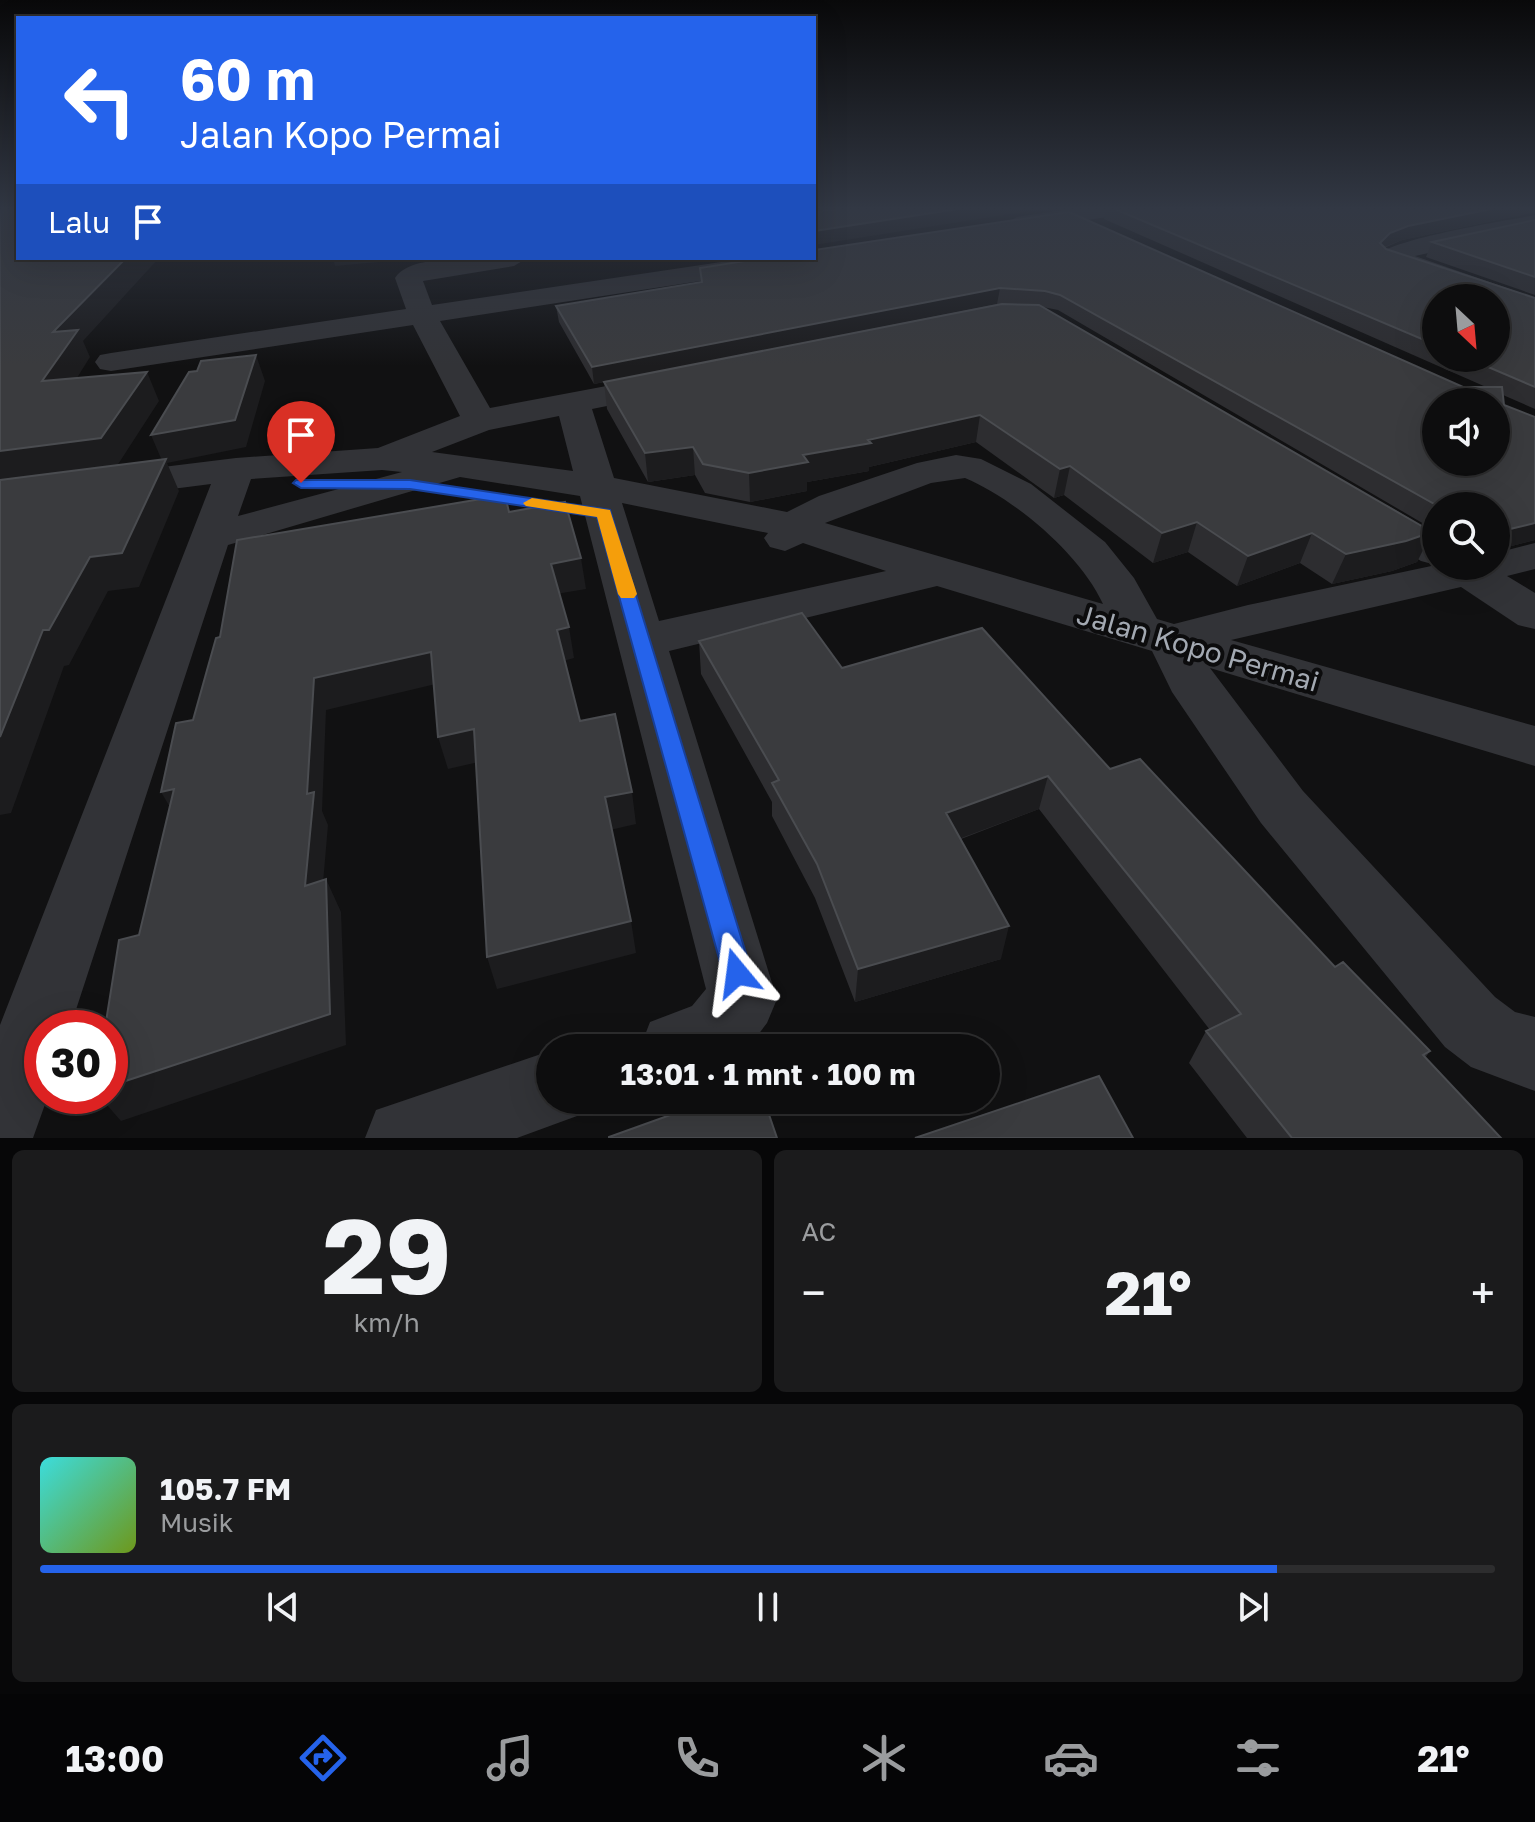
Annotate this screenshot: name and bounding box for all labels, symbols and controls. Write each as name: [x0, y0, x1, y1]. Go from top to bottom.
text: 60 m: [180, 45, 315, 112]
icon: left: [48, 48, 152, 152]
text: Jalan Kopo Permai: [180, 113, 502, 156]
icon: arrive: [126, 200, 170, 244]
text: Lalu: [48, 204, 110, 240]
north arrow: [1422, 284, 1510, 372]
map controls: [1422, 284, 1510, 580]
button: sound: [1422, 388, 1510, 476]
pin: [267, 401, 335, 483]
icon: arrive: [279, 413, 323, 457]
button: search: [1422, 492, 1510, 580]
street label: Jalan Kopo Permai: [1073, 597, 1323, 698]
position arrow: [695, 931, 779, 1015]
speed limit sign: 30: [24, 1010, 128, 1114]
text: 13:01 · 1 mnt · 100 m: [620, 1056, 916, 1092]
text: 29: [322, 1192, 451, 1317]
text: AC: [802, 1216, 836, 1247]
text: 21°: [1105, 1256, 1192, 1328]
text: −: [802, 1266, 826, 1319]
text: +: [1471, 1266, 1495, 1319]
text: km/h: [354, 1307, 420, 1338]
text: 105.7 FM: [160, 1471, 291, 1507]
text: Musik: [160, 1507, 234, 1538]
icon: previous: [261, 1585, 305, 1629]
icon: pause: [746, 1585, 790, 1629]
icon: next: [1231, 1585, 1275, 1629]
icon: directions: [295, 1730, 351, 1786]
icon: music: [482, 1730, 538, 1786]
icon: phone: [669, 1730, 725, 1786]
icon: climate: [856, 1730, 912, 1786]
icon: car: [1043, 1730, 1099, 1786]
icon: filters: [1230, 1730, 1286, 1786]
text: 13:00: [66, 1737, 164, 1780]
text: 21°: [1417, 1737, 1469, 1780]

